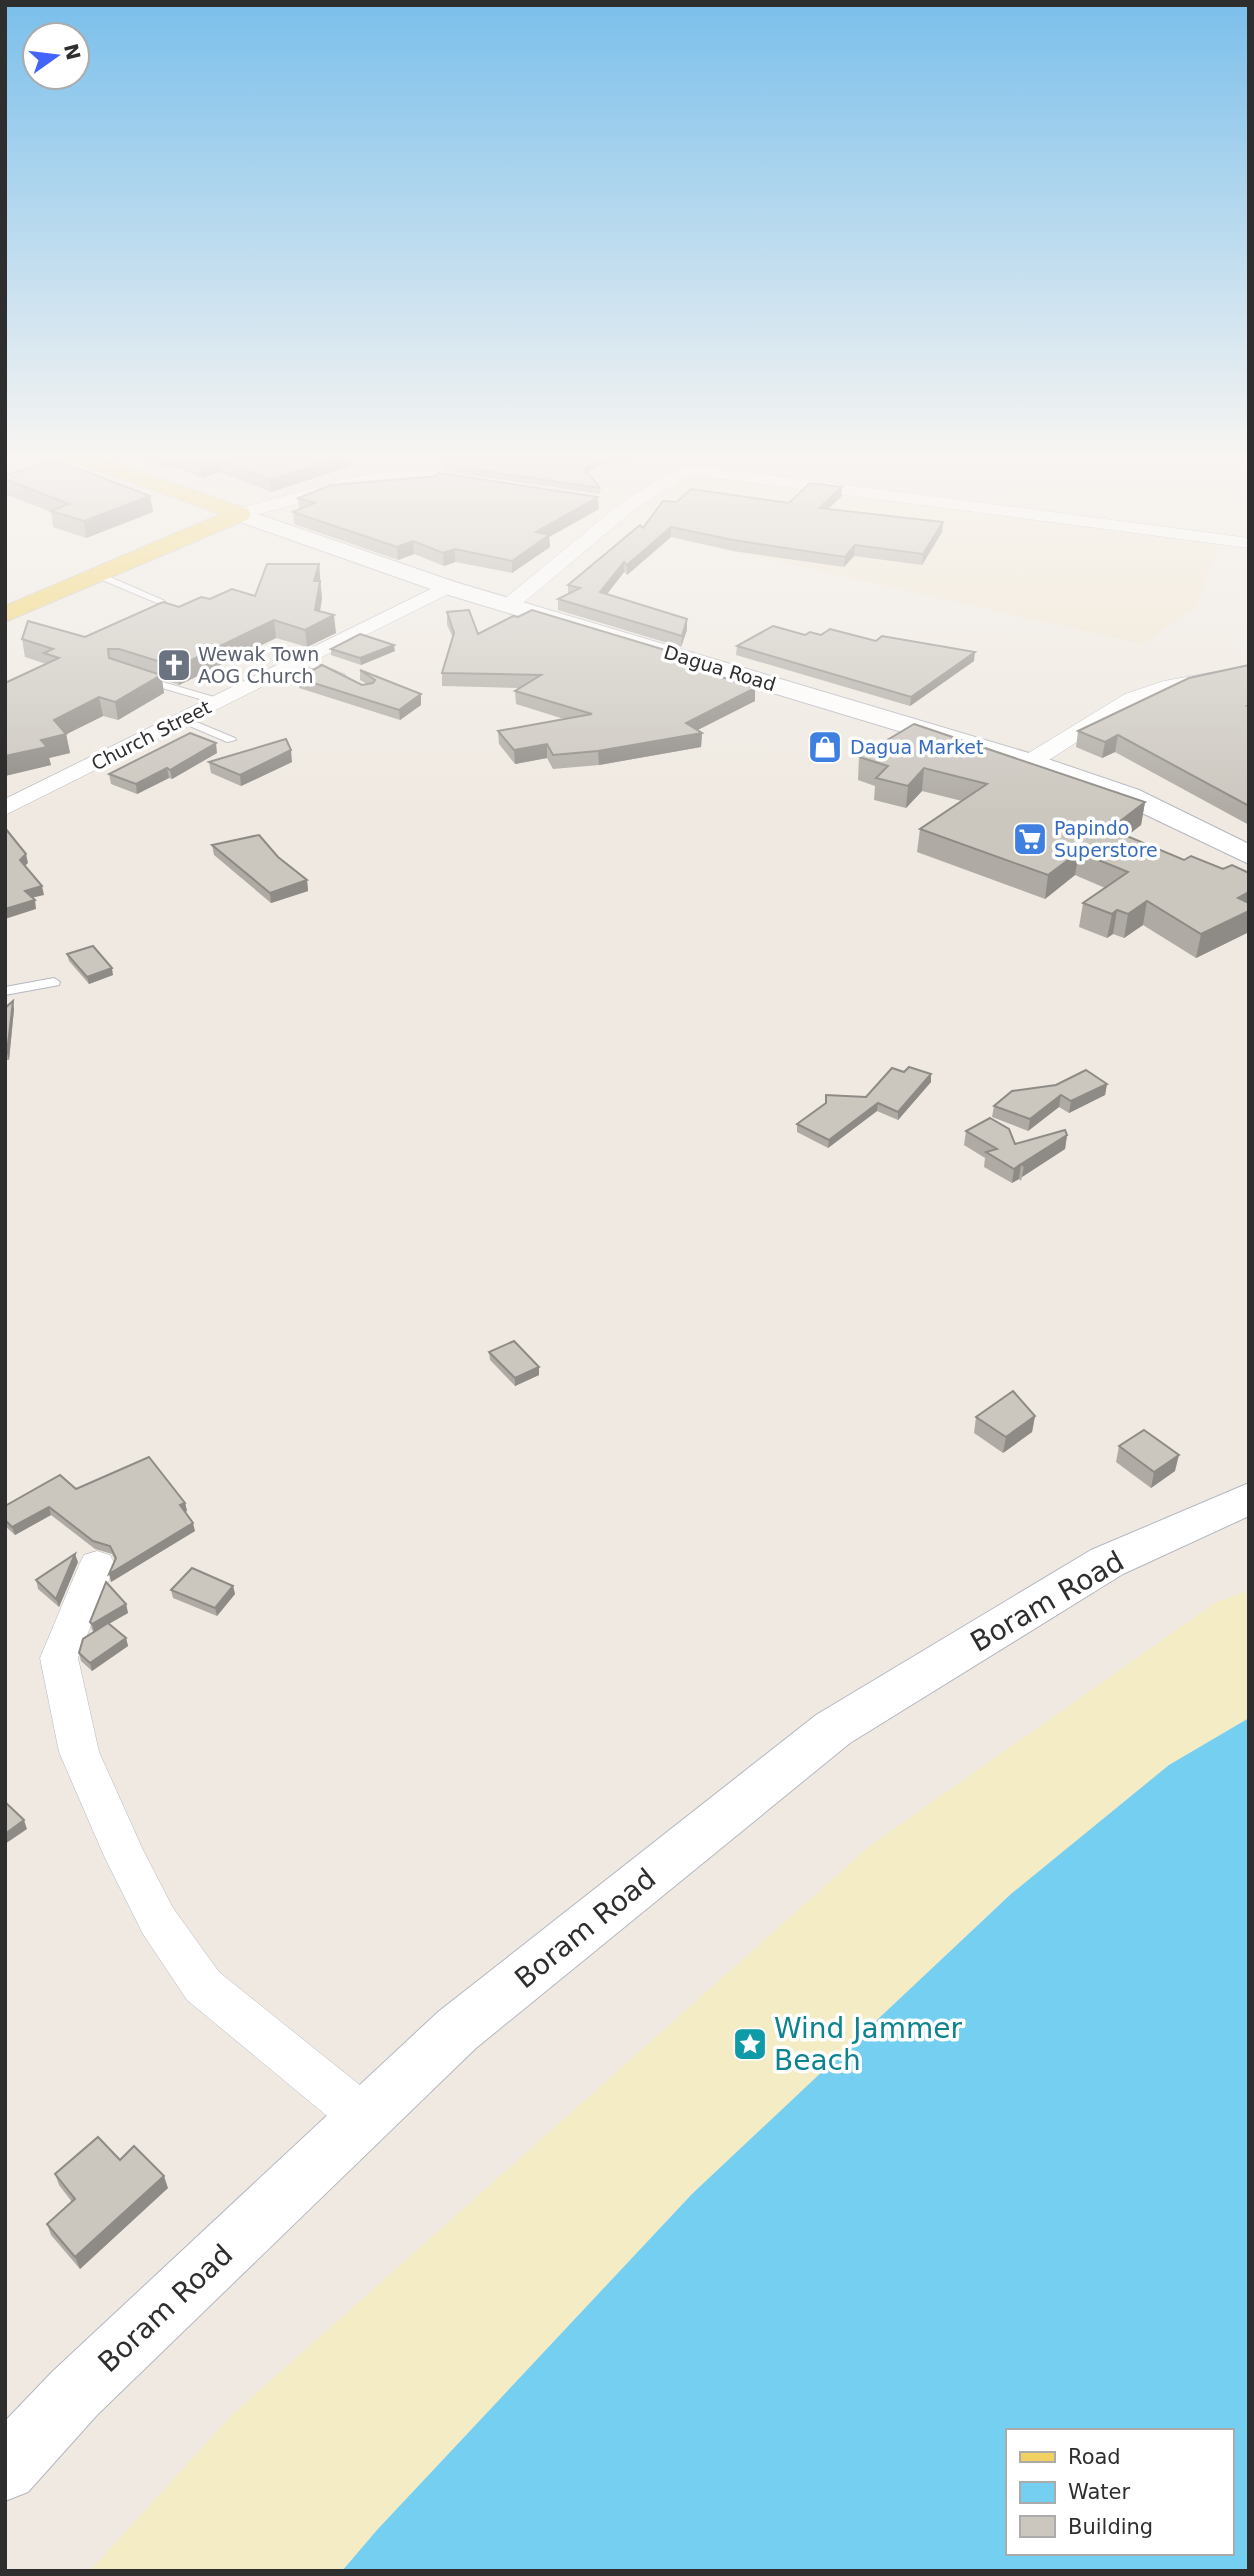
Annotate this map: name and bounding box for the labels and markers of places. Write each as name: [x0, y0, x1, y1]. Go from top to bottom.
place label: Wewak Town AOG Church: [198, 643, 319, 687]
church icon: Wewak Town AOG Church: [155, 646, 193, 684]
shop icon: Dagua Market: [806, 728, 844, 766]
place label: Dagua Market: [850, 736, 983, 758]
place label: Papindo Superstore: [1054, 817, 1158, 861]
supermarket icon: Papindo Superstore: [1011, 820, 1049, 858]
place label: Wind Jammer Beach: [774, 2012, 962, 2077]
place icon: Wind Jammer Beach: [731, 2025, 769, 2063]

